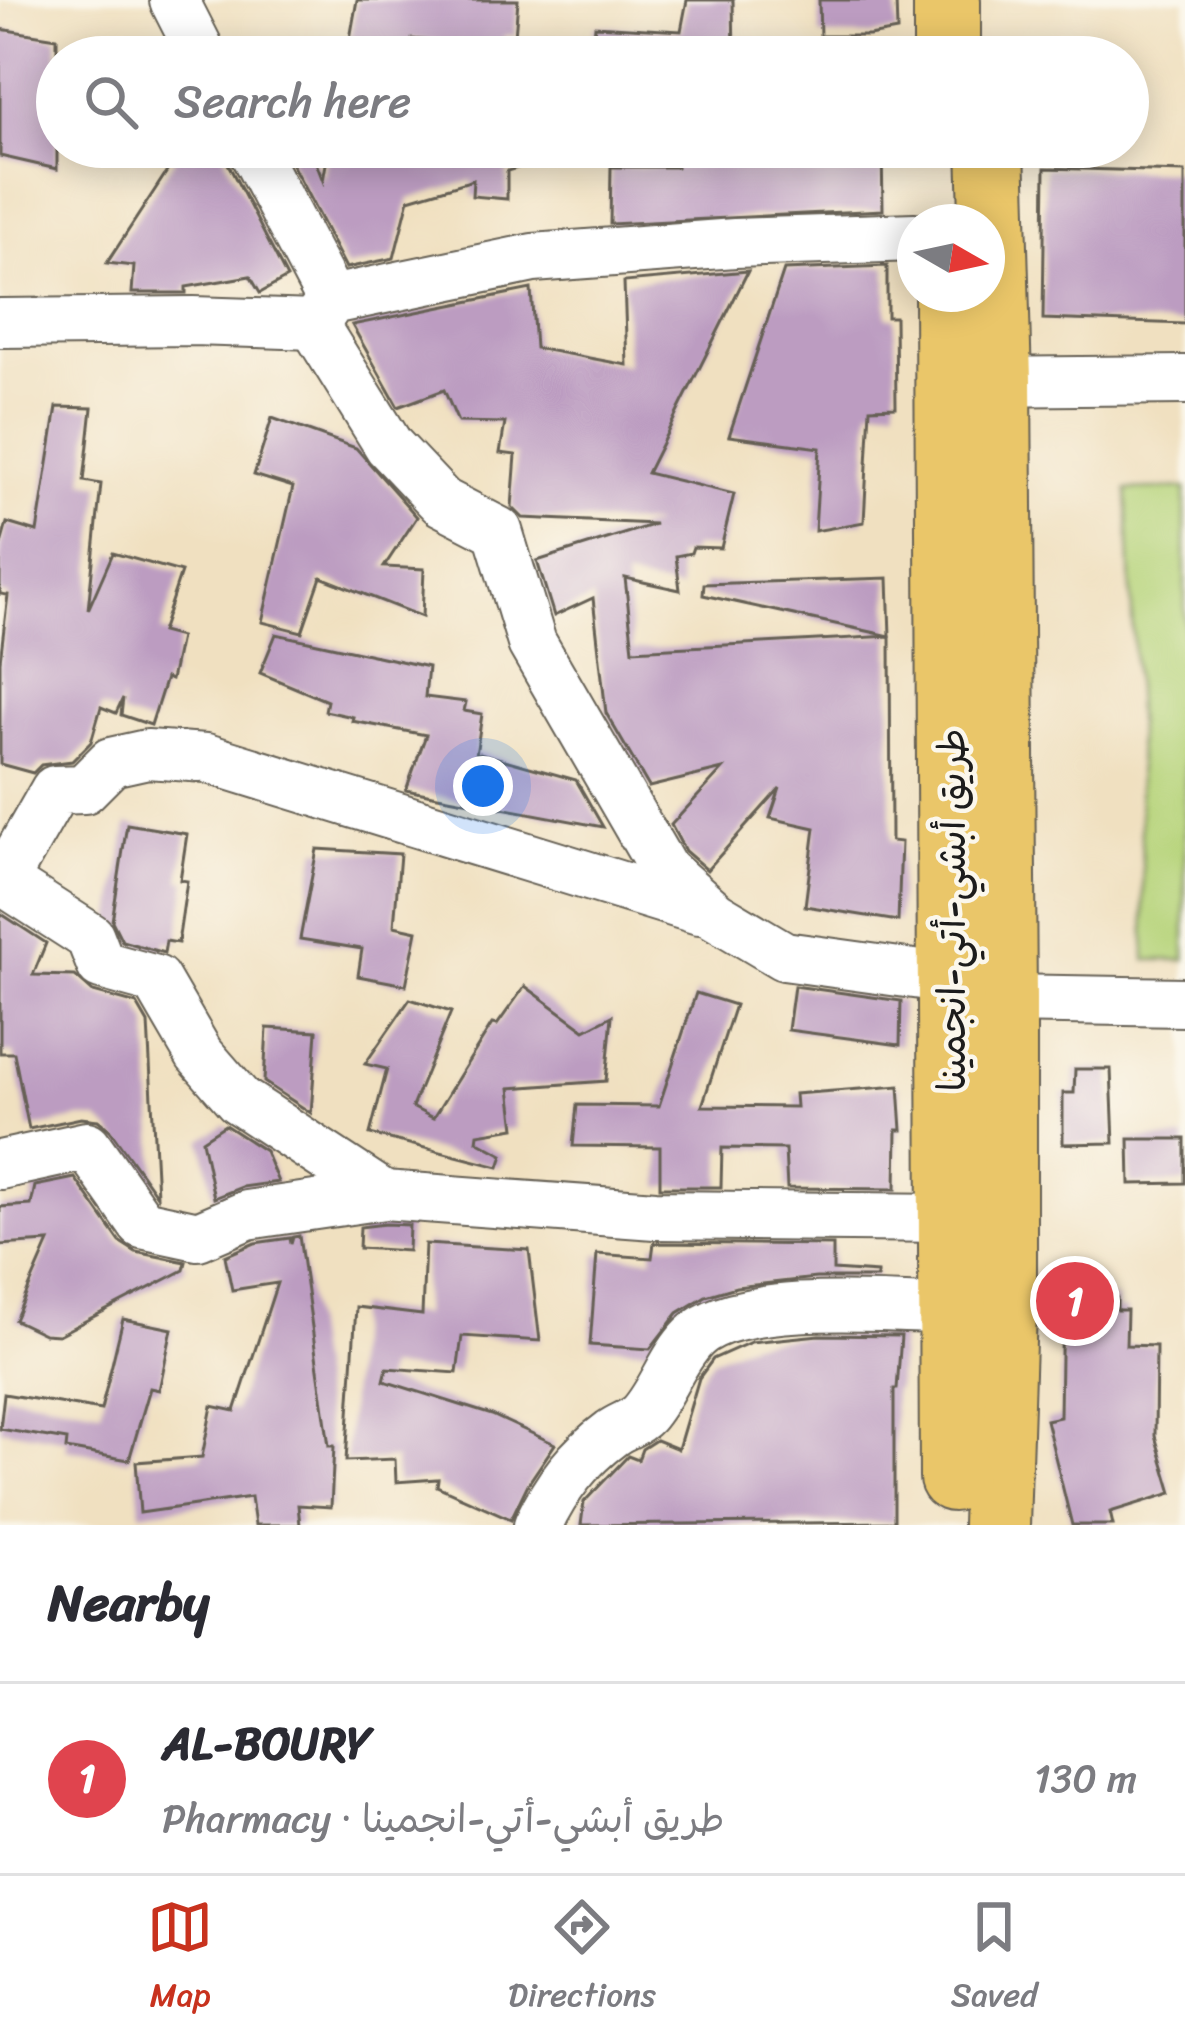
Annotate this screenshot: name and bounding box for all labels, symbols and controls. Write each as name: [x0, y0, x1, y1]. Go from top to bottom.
search box: [36, 36, 1149, 168]
text: Search here: [174, 62, 411, 142]
icon: search: [78, 69, 144, 135]
north arrow: [897, 204, 1005, 312]
street label: طريق أبشي-أتي-انجمينا: [917, 728, 986, 1092]
your location: [453, 756, 513, 816]
pin: 1: [1036, 1256, 1114, 1346]
text: Nearby: [48, 1558, 209, 1648]
text: AL-BOURY: [162, 1704, 372, 1784]
text: 1: [79, 1744, 95, 1813]
text: 130 m: [1034, 1744, 1137, 1813]
text: Pharmacy · طريق أبشي-أتي-انجمينا: [162, 1784, 725, 1853]
tab: Map: [147, 1894, 213, 2024]
tab: Directions: [508, 1894, 656, 2024]
tab: Saved: [951, 1894, 1038, 2024]

